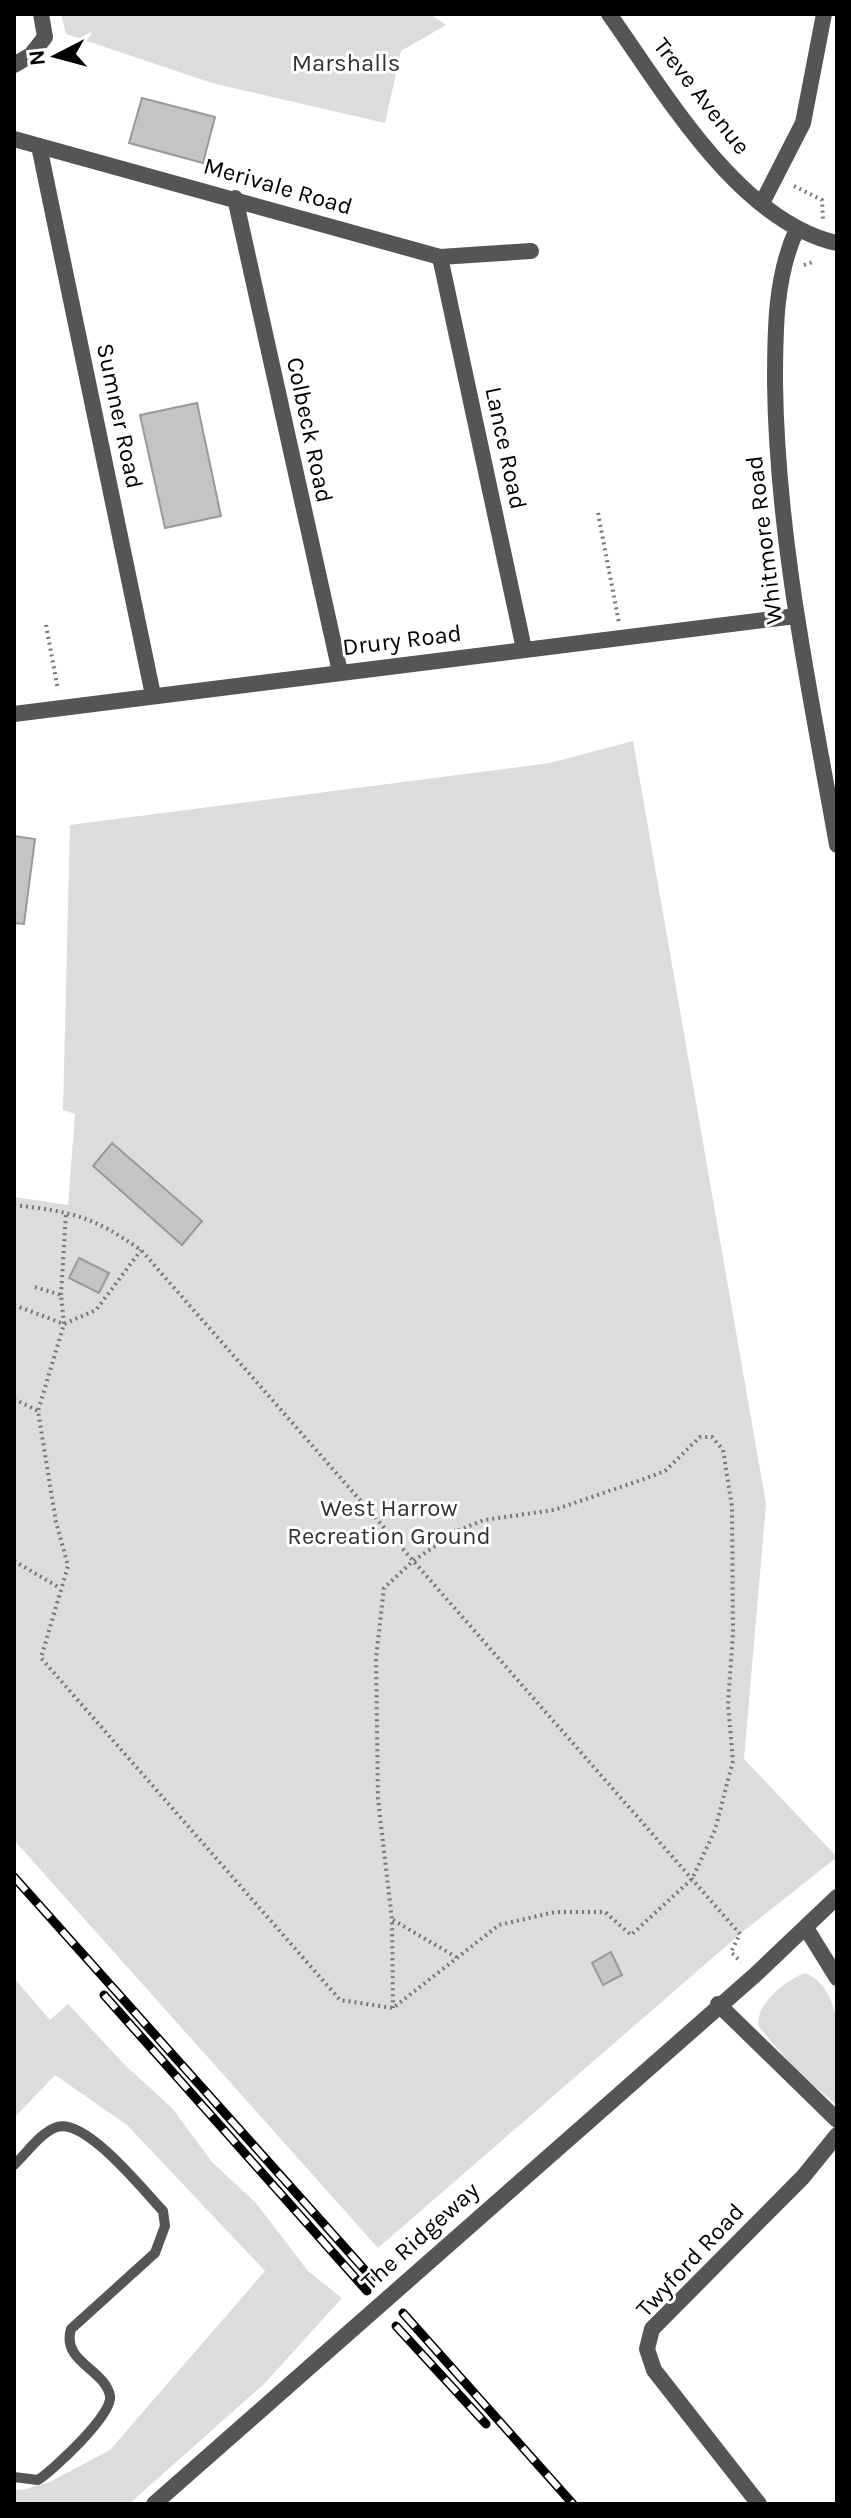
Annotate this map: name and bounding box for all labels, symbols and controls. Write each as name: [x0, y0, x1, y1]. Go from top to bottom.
north arrow: [16, 16, 96, 96]
street label: Treve Avenue: [648, 32, 756, 160]
text: N: [23, 49, 51, 67]
park label: Marshalls: [292, 49, 400, 77]
street label: Merivale Road: [200, 151, 356, 221]
street label: Sumner Road: [91, 341, 149, 491]
street label: Colbeck Road: [281, 355, 339, 505]
street label: Lance Road: [479, 384, 533, 512]
street label: Whitmore Road: [740, 454, 788, 626]
street label: Drury Road: [341, 619, 463, 661]
park label: West Harrow Recreation Ground: [287, 1494, 491, 1550]
street label: The Ridgeway: [356, 2176, 484, 2296]
street label: Twyford Road: [630, 2197, 750, 2323]

